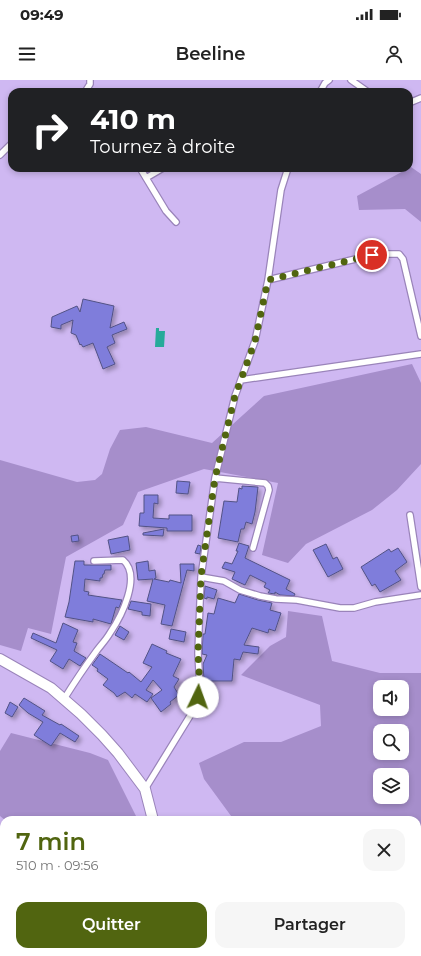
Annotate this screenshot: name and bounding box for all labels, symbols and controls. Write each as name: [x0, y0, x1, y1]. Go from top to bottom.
text: 09:49: [20, 5, 64, 24]
icon: menu: [16, 43, 38, 65]
text: Beeline: [175, 43, 246, 65]
icon: person: [383, 43, 405, 65]
text: 410 m: [90, 102, 176, 136]
icon: right: [24, 104, 76, 156]
text: Tournez à droite: [90, 136, 235, 158]
pin: [355, 238, 389, 272]
icon: arrive: [361, 244, 383, 266]
position arrow: [177, 676, 219, 718]
map controls: [373, 680, 409, 804]
button: sound: [373, 680, 409, 716]
button: search: [373, 724, 409, 760]
button: layers: [373, 768, 409, 804]
text: 7 min: [16, 827, 86, 856]
button: close: [363, 829, 405, 871]
text: 510 m · 09:56: [16, 857, 99, 873]
button: Quitter: [16, 902, 207, 948]
button: Partager: [215, 902, 405, 948]

